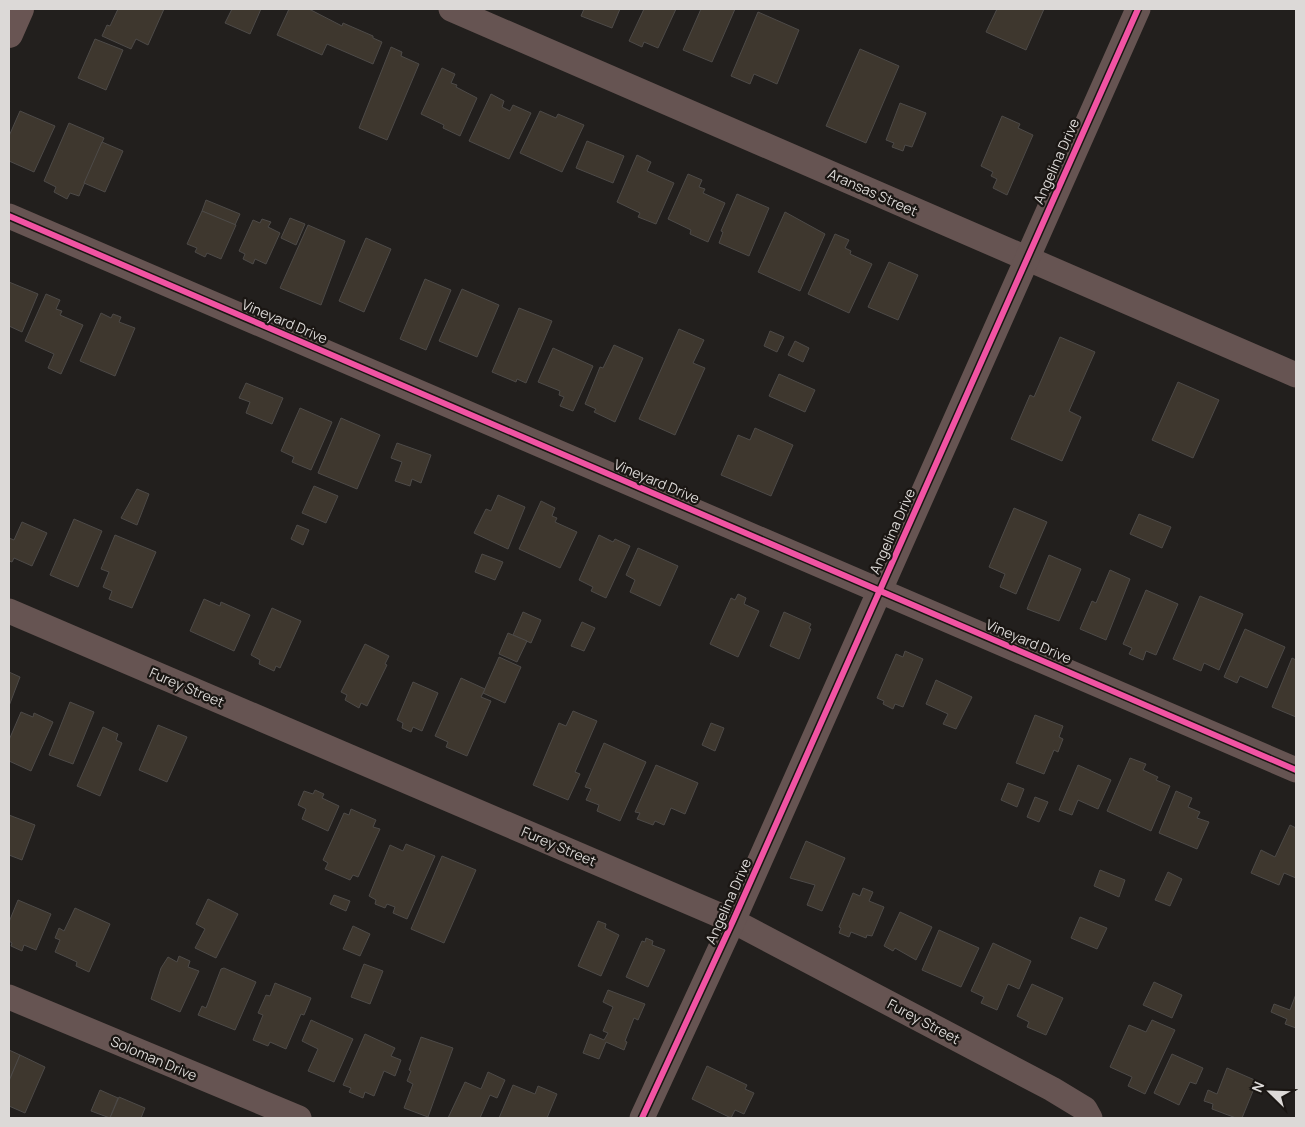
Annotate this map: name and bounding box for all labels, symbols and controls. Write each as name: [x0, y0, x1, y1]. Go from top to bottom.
street label: Angelina Drive: [1029, 115, 1083, 207]
street label: Aransas Street: [825, 164, 921, 220]
street label: Vineyard Drive: [239, 294, 331, 348]
street label: Vineyard Drive: [611, 454, 703, 508]
street label: Angelina Drive: [865, 485, 919, 577]
street label: Vineyard Drive: [983, 614, 1075, 668]
street label: Furey Street: [147, 663, 228, 711]
street label: Furey Street: [519, 822, 600, 870]
street label: Angelina Drive: [701, 855, 755, 947]
street label: Furey Street: [884, 994, 964, 1048]
street label: Soloman Drive: [108, 1031, 200, 1085]
north arrow: [1245, 1067, 1295, 1117]
text: N: [1247, 1078, 1268, 1095]

